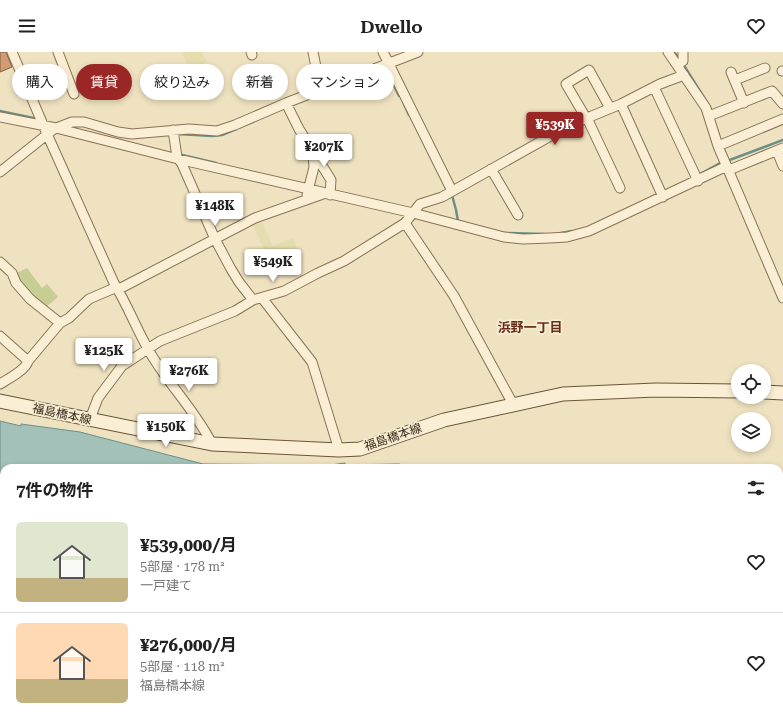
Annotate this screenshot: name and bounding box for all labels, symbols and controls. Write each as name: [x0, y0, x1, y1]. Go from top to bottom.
icon: menu: [16, 15, 38, 37]
icon: heart: [745, 15, 767, 37]
text: Dwello: [360, 16, 423, 37]
chip: 購入: [12, 64, 68, 100]
chip: 賃貸: [76, 64, 132, 100]
chip: 絞り込み: [140, 64, 224, 100]
chip: 新着: [232, 64, 288, 100]
chip: マンション: [296, 64, 394, 100]
pin: ¥539K: [527, 112, 583, 146]
text: ¥539K: [535, 117, 575, 132]
pin: ¥207K: [296, 134, 352, 168]
text: ¥207K: [304, 139, 344, 154]
pin: ¥148K: [187, 193, 243, 227]
text: ¥148K: [195, 198, 235, 213]
pin: ¥549K: [245, 249, 301, 283]
text: ¥549K: [253, 254, 293, 269]
district label: 浜野一丁目: [497, 320, 563, 335]
pin: ¥125K: [76, 338, 132, 372]
text: ¥125K: [84, 343, 124, 358]
pin: ¥276K: [161, 358, 217, 392]
text: ¥276K: [169, 363, 209, 378]
map controls: [731, 364, 771, 452]
button: locate: [731, 364, 771, 404]
street label: 福島橋本線: [31, 401, 93, 427]
button: layers: [731, 412, 771, 452]
pin: ¥150K: [138, 414, 194, 448]
text: ¥150K: [146, 419, 186, 434]
street label: 福島橋本線: [362, 421, 424, 453]
icon: filters: [745, 477, 767, 499]
text: 7件の物件: [16, 480, 94, 500]
text: ¥539,000/月: [140, 535, 237, 555]
icon: home: [48, 538, 96, 586]
icon: heart: [745, 551, 767, 573]
text: 5部屋 · 178 m²: [140, 559, 224, 574]
text: 一戸建て: [140, 578, 192, 593]
text: ¥276,000/月: [140, 635, 237, 655]
icon: home: [48, 639, 96, 687]
icon: heart: [745, 652, 767, 674]
text: 5部屋 · 118 m²: [140, 659, 224, 674]
text: 福島橋本線: [140, 678, 205, 693]

